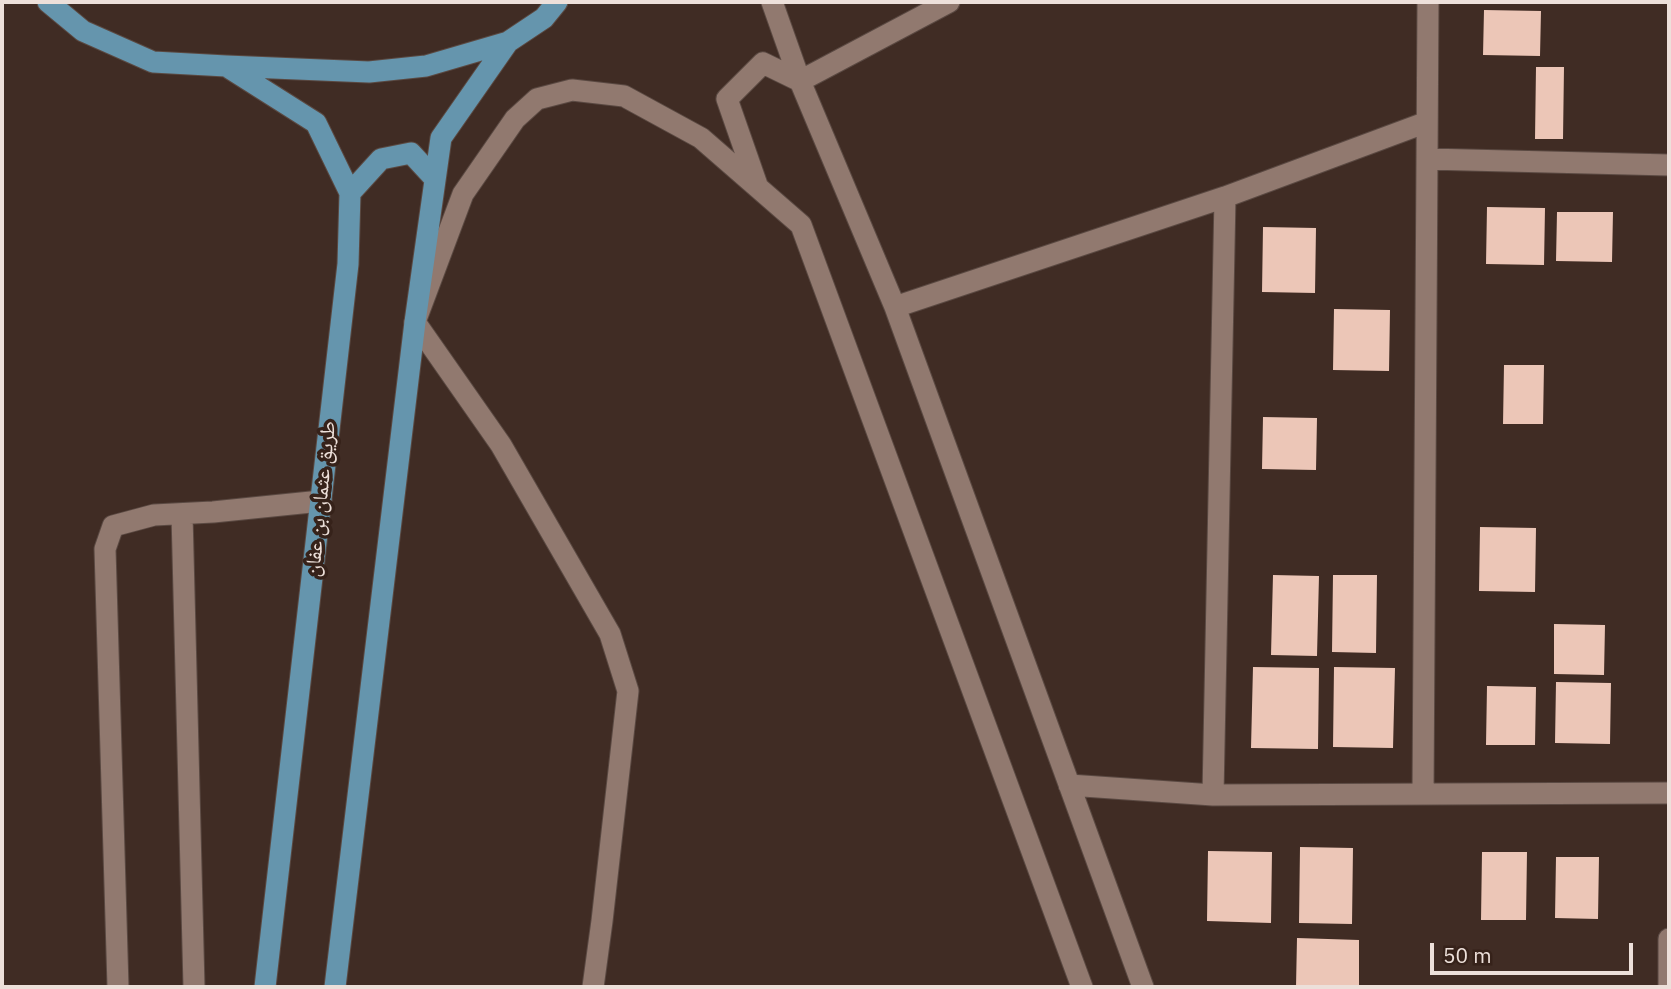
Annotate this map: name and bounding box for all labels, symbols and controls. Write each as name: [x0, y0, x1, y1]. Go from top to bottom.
street label: طريق عثمان بن عفان: [300, 420, 342, 578]
scale bar: [1433, 930, 1636, 974]
text: 50 m: [1443, 941, 1492, 969]

